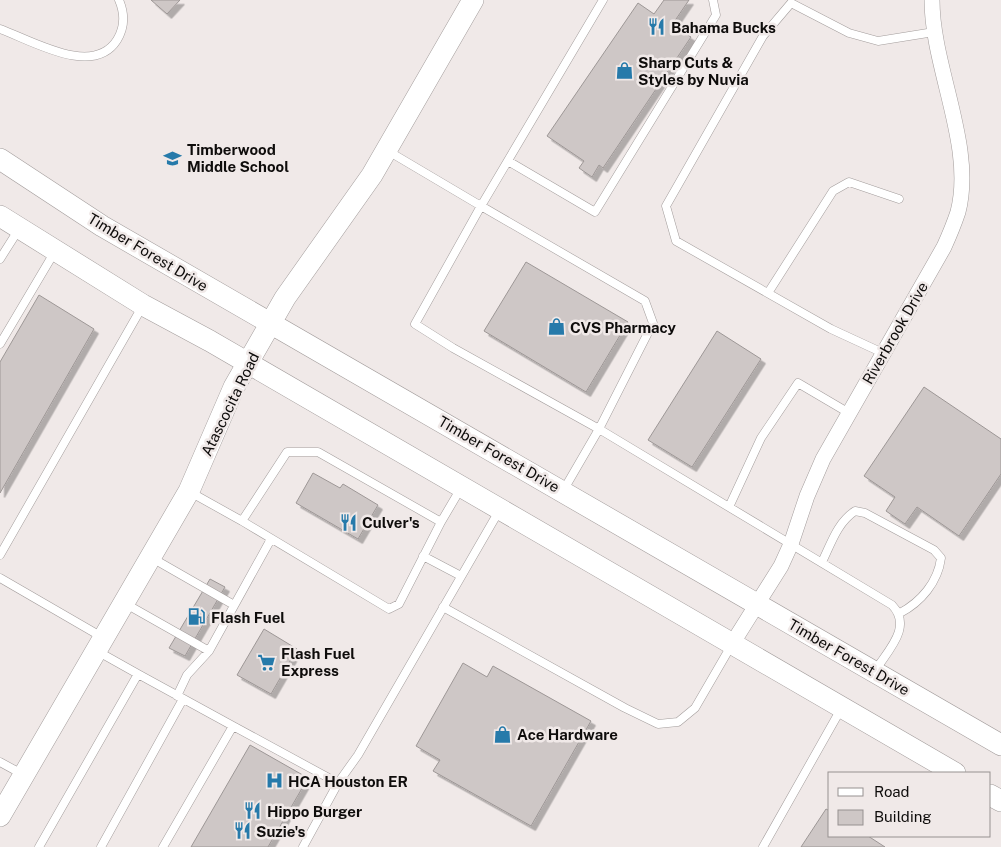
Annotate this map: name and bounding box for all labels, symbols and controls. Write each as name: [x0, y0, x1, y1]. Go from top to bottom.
restaurant icon: Bahama Bucks: [647, 17, 667, 37]
place label: Bahama Bucks: [671, 19, 776, 36]
place label: Sharp Cuts & Styles by Nuvia: [638, 54, 749, 88]
shop icon: Sharp Cuts & Styles by Nuvia: [614, 61, 634, 81]
place label: Timberwood Middle School: [187, 141, 289, 175]
school or university icon: Timberwood Middle School: [163, 148, 183, 168]
street label: Timber Forest Drive: [85, 209, 211, 295]
street label: Riverbrook Drive: [859, 279, 931, 387]
shop icon: CVS Pharmacy: [546, 317, 566, 337]
place label: CVS Pharmacy: [570, 319, 677, 336]
street label: Atascocita Road: [198, 349, 262, 459]
street label: Timber Forest Drive: [436, 412, 562, 496]
restaurant icon: Culver's: [338, 512, 358, 532]
place label: Culver's: [362, 514, 420, 531]
fuel station icon: Flash Fuel: [187, 607, 207, 627]
place label: Flash Fuel: [211, 609, 285, 626]
street label: Timber Forest Drive: [786, 615, 912, 699]
place label: Flash Fuel Express: [281, 645, 355, 679]
supermarket icon: Flash Fuel Express: [257, 652, 277, 672]
shop icon: Ace Hardware: [493, 724, 513, 744]
place label: Ace Hardware: [517, 726, 618, 743]
hospital icon: HCA Houston ER: [264, 771, 284, 791]
legend: [828, 772, 991, 837]
place label: HCA Houston ER: [288, 773, 408, 790]
text: Road: [874, 783, 910, 800]
restaurant icon: Hippo Burger: [243, 801, 263, 821]
place label: Hippo Burger: [267, 803, 362, 820]
text: Building: [874, 808, 932, 825]
restaurant icon: Suzie's: [232, 821, 252, 841]
place label: Suzie's: [256, 823, 305, 840]

